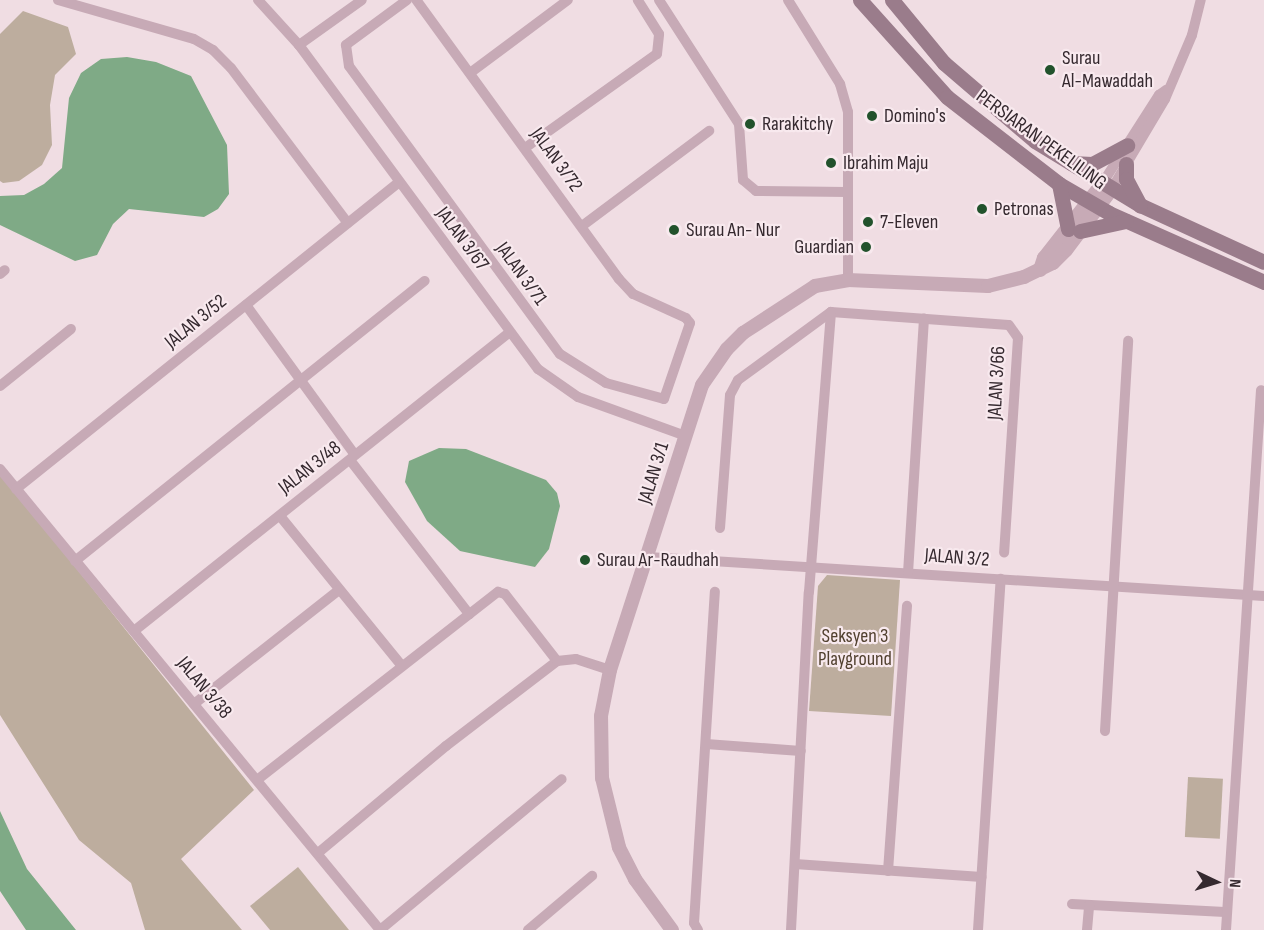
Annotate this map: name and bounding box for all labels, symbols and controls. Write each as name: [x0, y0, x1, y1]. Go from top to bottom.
place label: Surau Al-Mawaddah: [1062, 46, 1153, 93]
marker: Surau Al-Mawaddah: [1043, 63, 1057, 77]
street label: PERSIARAN PEKELILING: [971, 85, 1111, 195]
place label: Domino's: [884, 104, 946, 128]
marker: Domino's: [865, 109, 879, 123]
place label: Rarakitchy: [762, 112, 833, 136]
marker: Rarakitchy: [743, 117, 757, 131]
street label: JALAN 3/72: [525, 123, 587, 197]
place label: Ibrahim Maju: [843, 151, 928, 175]
marker: Ibrahim Maju: [824, 156, 838, 170]
place label: Petronas: [994, 197, 1054, 221]
marker: Petronas: [975, 202, 989, 216]
street label: JALAN 3/67: [430, 203, 494, 275]
place label: 7-Eleven: [880, 210, 938, 234]
marker: 7-Eleven: [861, 215, 875, 229]
place label: Surau An- Nur: [686, 218, 780, 242]
marker: Surau An- Nur: [667, 223, 681, 237]
place label: Guardian: [794, 235, 854, 259]
street label: JALAN 3/71: [490, 238, 552, 310]
marker: Guardian: [859, 240, 873, 254]
street label: JALAN 3/52: [160, 290, 232, 354]
street label: JALAN 3/66: [983, 345, 1011, 421]
street label: JALAN 3/48: [274, 436, 346, 500]
street label: JALAN 3/1: [633, 439, 675, 507]
street label: JALAN 3/2: [924, 544, 990, 572]
place label: Surau Ar-Raudhah: [597, 548, 719, 572]
marker: Surau Ar-Raudhah: [578, 553, 592, 567]
park label: Seksyen 3 Playground: [818, 625, 892, 672]
street label: JALAN 3/38: [171, 652, 237, 724]
north arrow: [1186, 852, 1246, 912]
text: N: [1225, 878, 1244, 888]

